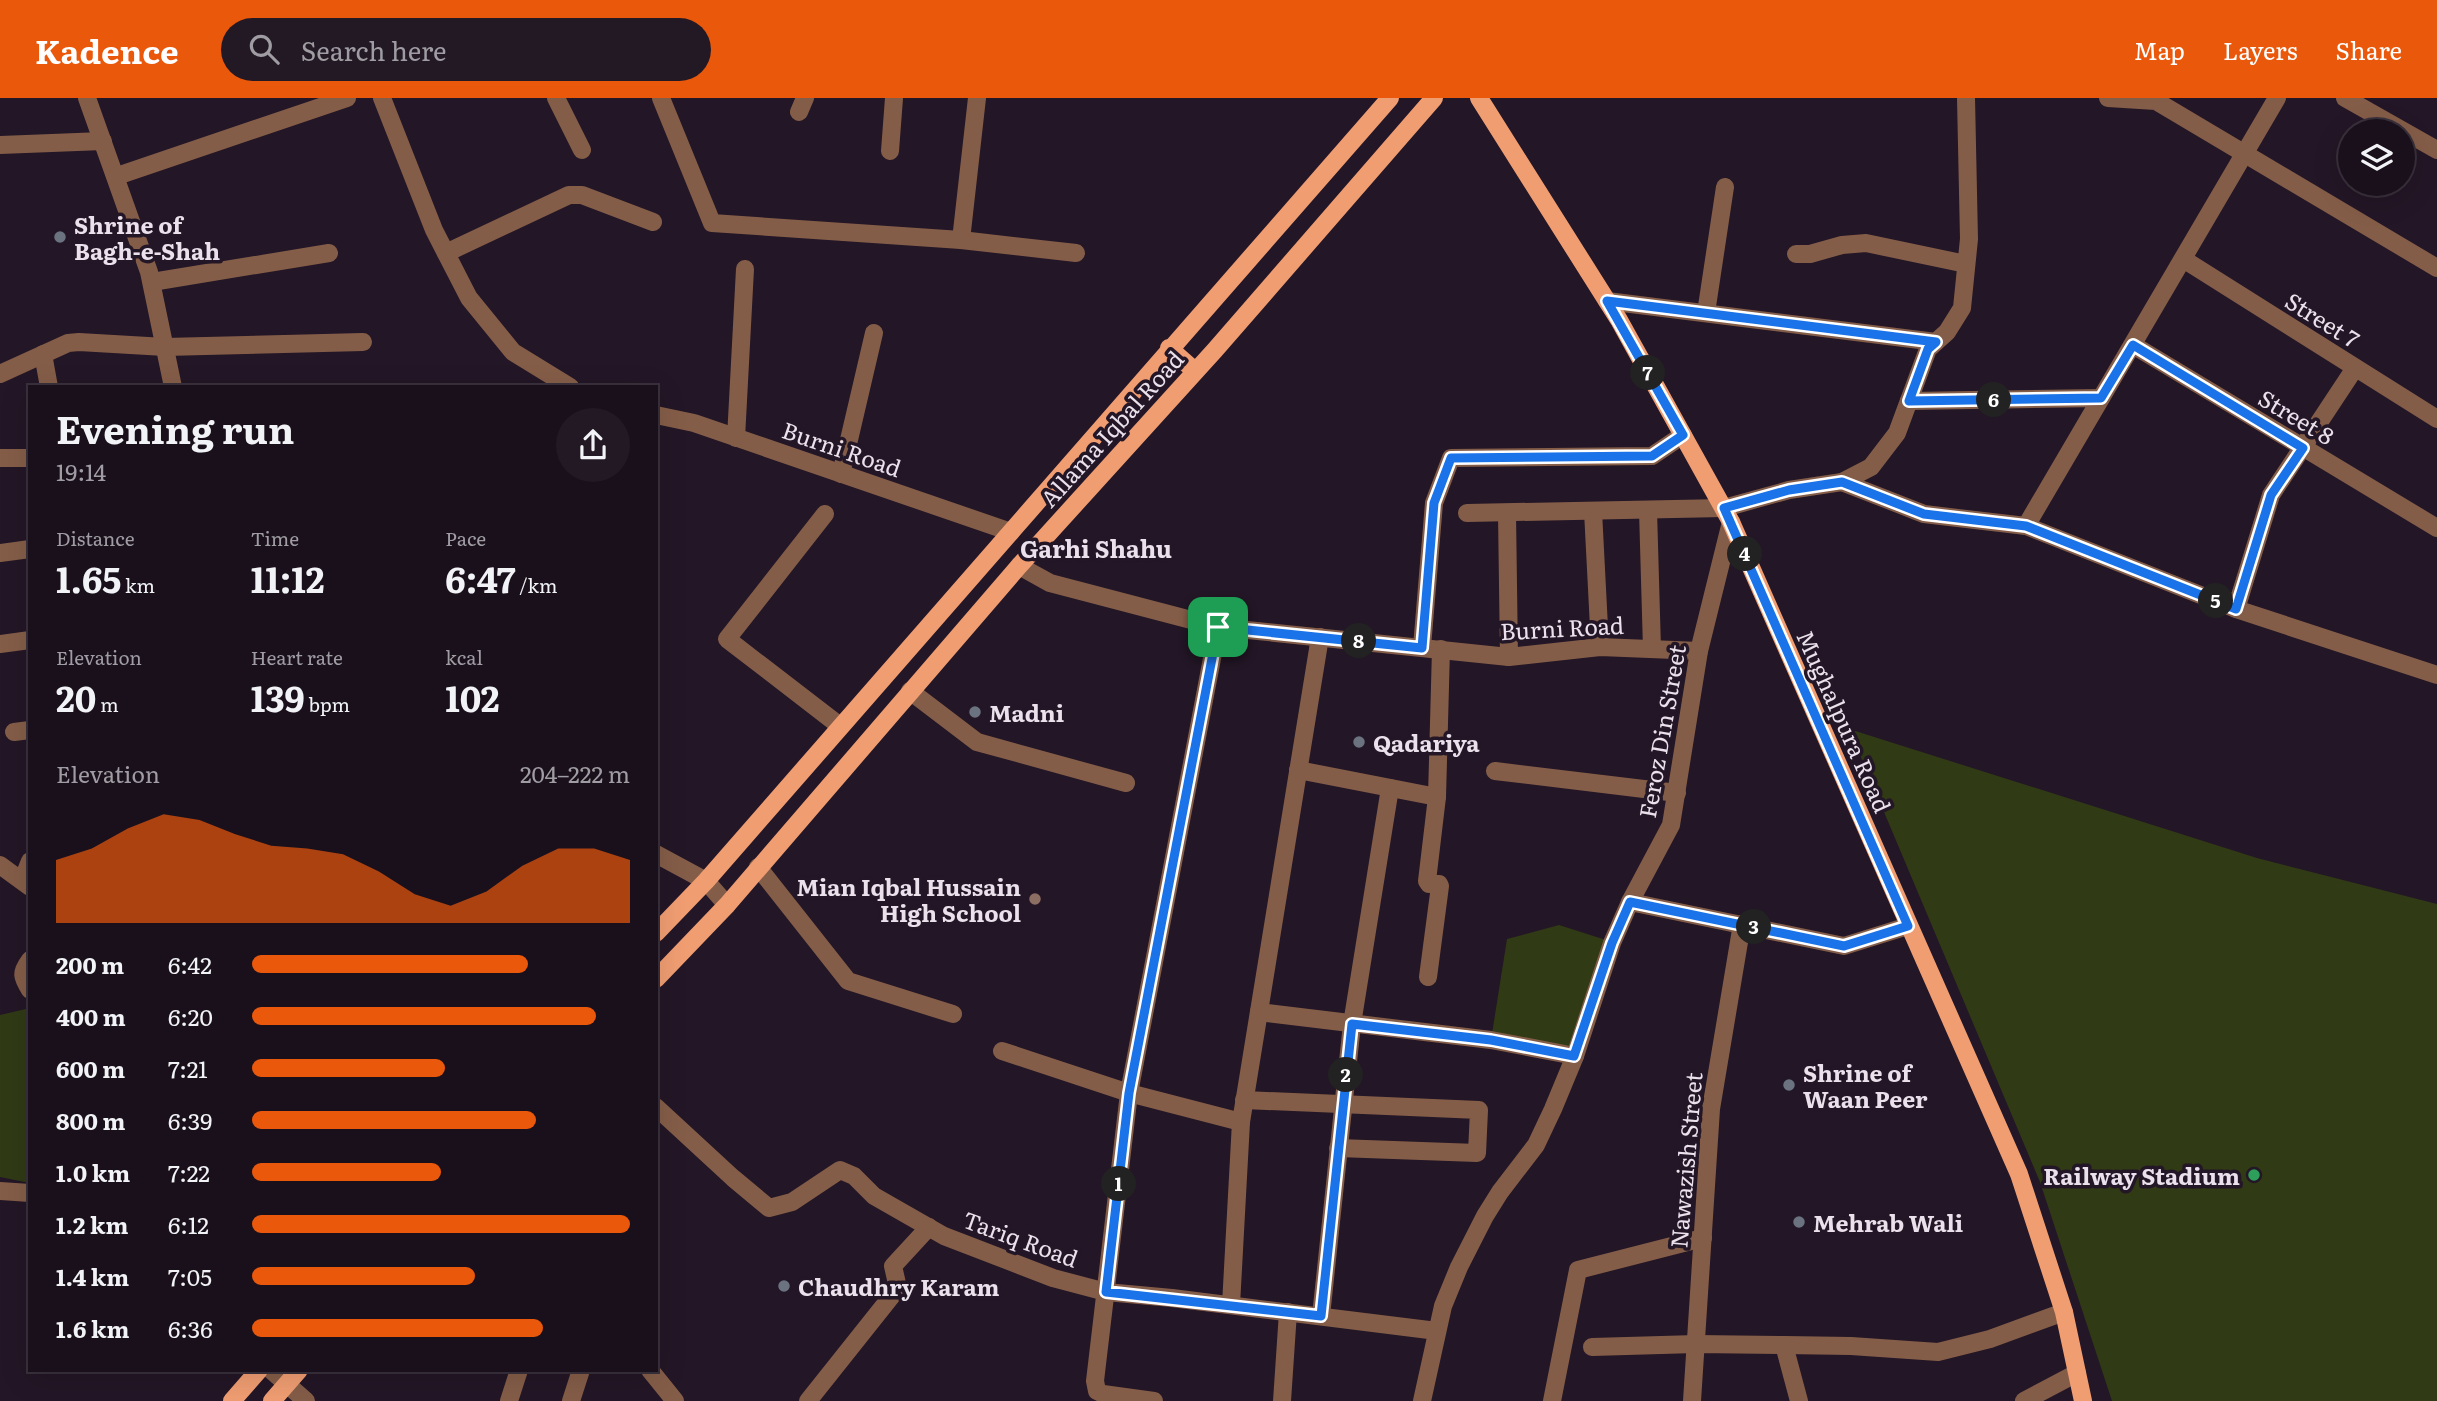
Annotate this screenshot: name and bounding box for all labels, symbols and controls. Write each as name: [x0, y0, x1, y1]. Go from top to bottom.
search box: [221, 18, 711, 81]
text: Kadence: [35, 25, 179, 74]
icon: search: [245, 30, 283, 68]
text: Search here: [301, 30, 447, 69]
text: Map: [2134, 32, 2185, 67]
text: Layers: [2223, 32, 2297, 67]
text: Share: [2335, 32, 2402, 67]
map controls: [2338, 119, 2415, 196]
button: layers: [2338, 119, 2415, 196]
place label: Shrine of Bagh-e-Shah: [74, 207, 220, 267]
marker: Shrine of Bagh-e-Shah: [52, 229, 68, 245]
street label: Street 7: [2279, 283, 2367, 355]
street label: Allama Iqbal Road: [1031, 342, 1191, 514]
pin: 7: [1630, 356, 1666, 390]
text: 7: [1642, 358, 1653, 386]
street label: Street 8: [2253, 380, 2341, 452]
pin: 6: [1976, 382, 2011, 418]
text: 6: [1988, 385, 1999, 413]
text: Evening run: [56, 399, 294, 456]
button: share: [556, 408, 630, 482]
street label: Burni Road: [778, 412, 906, 484]
text: 19:14: [56, 454, 106, 488]
text: Distance: [56, 524, 135, 552]
text: Time: [251, 524, 299, 552]
text: Pace: [445, 524, 486, 552]
district label: Garhi Shahu: [1020, 530, 1172, 565]
pin: 4: [1728, 536, 1762, 572]
text: 4: [1739, 539, 1750, 567]
text: 1.65: [56, 552, 121, 604]
text: 11:12: [251, 552, 324, 604]
text: 6:47: [445, 552, 515, 604]
text: km: [121, 571, 155, 599]
text: /km: [515, 571, 557, 599]
pin: 5: [2198, 584, 2234, 618]
text: 5: [2210, 586, 2221, 614]
pin: [1188, 597, 1248, 657]
street label: Burni Road: [1499, 607, 1625, 647]
icon: arrive: [1199, 608, 1237, 646]
pin: 8: [1342, 624, 1376, 658]
street label: Mughalpura Road: [1789, 624, 1901, 818]
text: 8: [1353, 626, 1364, 654]
street label: Feroz Din Street: [1629, 641, 1693, 820]
text: Elevation: [56, 643, 142, 671]
text: Heart rate: [251, 643, 343, 671]
text: kcal: [445, 643, 483, 671]
text: 20: [56, 671, 96, 723]
text: 139: [251, 671, 305, 723]
text: 102: [445, 671, 500, 723]
text: m: [96, 690, 119, 718]
text: bpm: [305, 690, 350, 718]
place label: Madni: [989, 695, 1064, 729]
marker: Madni: [967, 704, 983, 720]
place label: Qadariya: [1373, 725, 1480, 759]
marker: Qadariya: [1351, 734, 1367, 750]
text: Elevation: [56, 756, 160, 790]
text: 204–222 m: [520, 756, 630, 790]
place label: Mian Iqbal Hussain High School: [796, 869, 1021, 929]
marker: Mian Iqbal Hussain High School: [1027, 891, 1043, 907]
pin: 3: [1736, 910, 1772, 944]
text: 3: [1748, 912, 1759, 940]
text: 200 m: [56, 947, 124, 981]
text: 6:42: [168, 947, 212, 981]
text: 400 m: [56, 999, 126, 1033]
text: 6:20: [168, 999, 213, 1033]
text: 600 m: [56, 1051, 125, 1085]
text: 7:21: [168, 1051, 208, 1085]
place label: Shrine of Waan Peer: [1803, 1055, 1928, 1115]
pin: 2: [1328, 1058, 1364, 1093]
text: 2: [1340, 1060, 1351, 1088]
street label: Nawazish Street: [1660, 1070, 1710, 1249]
marker: Shrine of Waan Peer: [1781, 1077, 1797, 1093]
text: 800 m: [56, 1103, 125, 1137]
text: 6:39: [168, 1103, 212, 1137]
text: 1.0 km: [56, 1155, 130, 1189]
text: 7:22: [168, 1155, 210, 1189]
place label: Railway Stadium: [2043, 1158, 2240, 1192]
pin: 1: [1102, 1166, 1136, 1202]
marker: Railway Stadium: [2246, 1167, 2262, 1183]
text: 1: [1115, 1169, 1122, 1197]
street label: Tariq Road: [959, 1201, 1083, 1275]
place label: Mehrab Wali: [1813, 1205, 1963, 1239]
text: 1.2 km: [56, 1207, 128, 1241]
text: 6:12: [168, 1207, 209, 1241]
marker: Mehrab Wali: [1791, 1214, 1807, 1230]
text: 1.4 km: [56, 1259, 129, 1293]
text: 7:05: [168, 1259, 212, 1293]
place label: Chaudhry Karam: [798, 1269, 1000, 1303]
marker: Chaudhry Karam: [776, 1278, 792, 1294]
text: 1.6 km: [56, 1311, 129, 1345]
text: 6:36: [168, 1311, 213, 1345]

